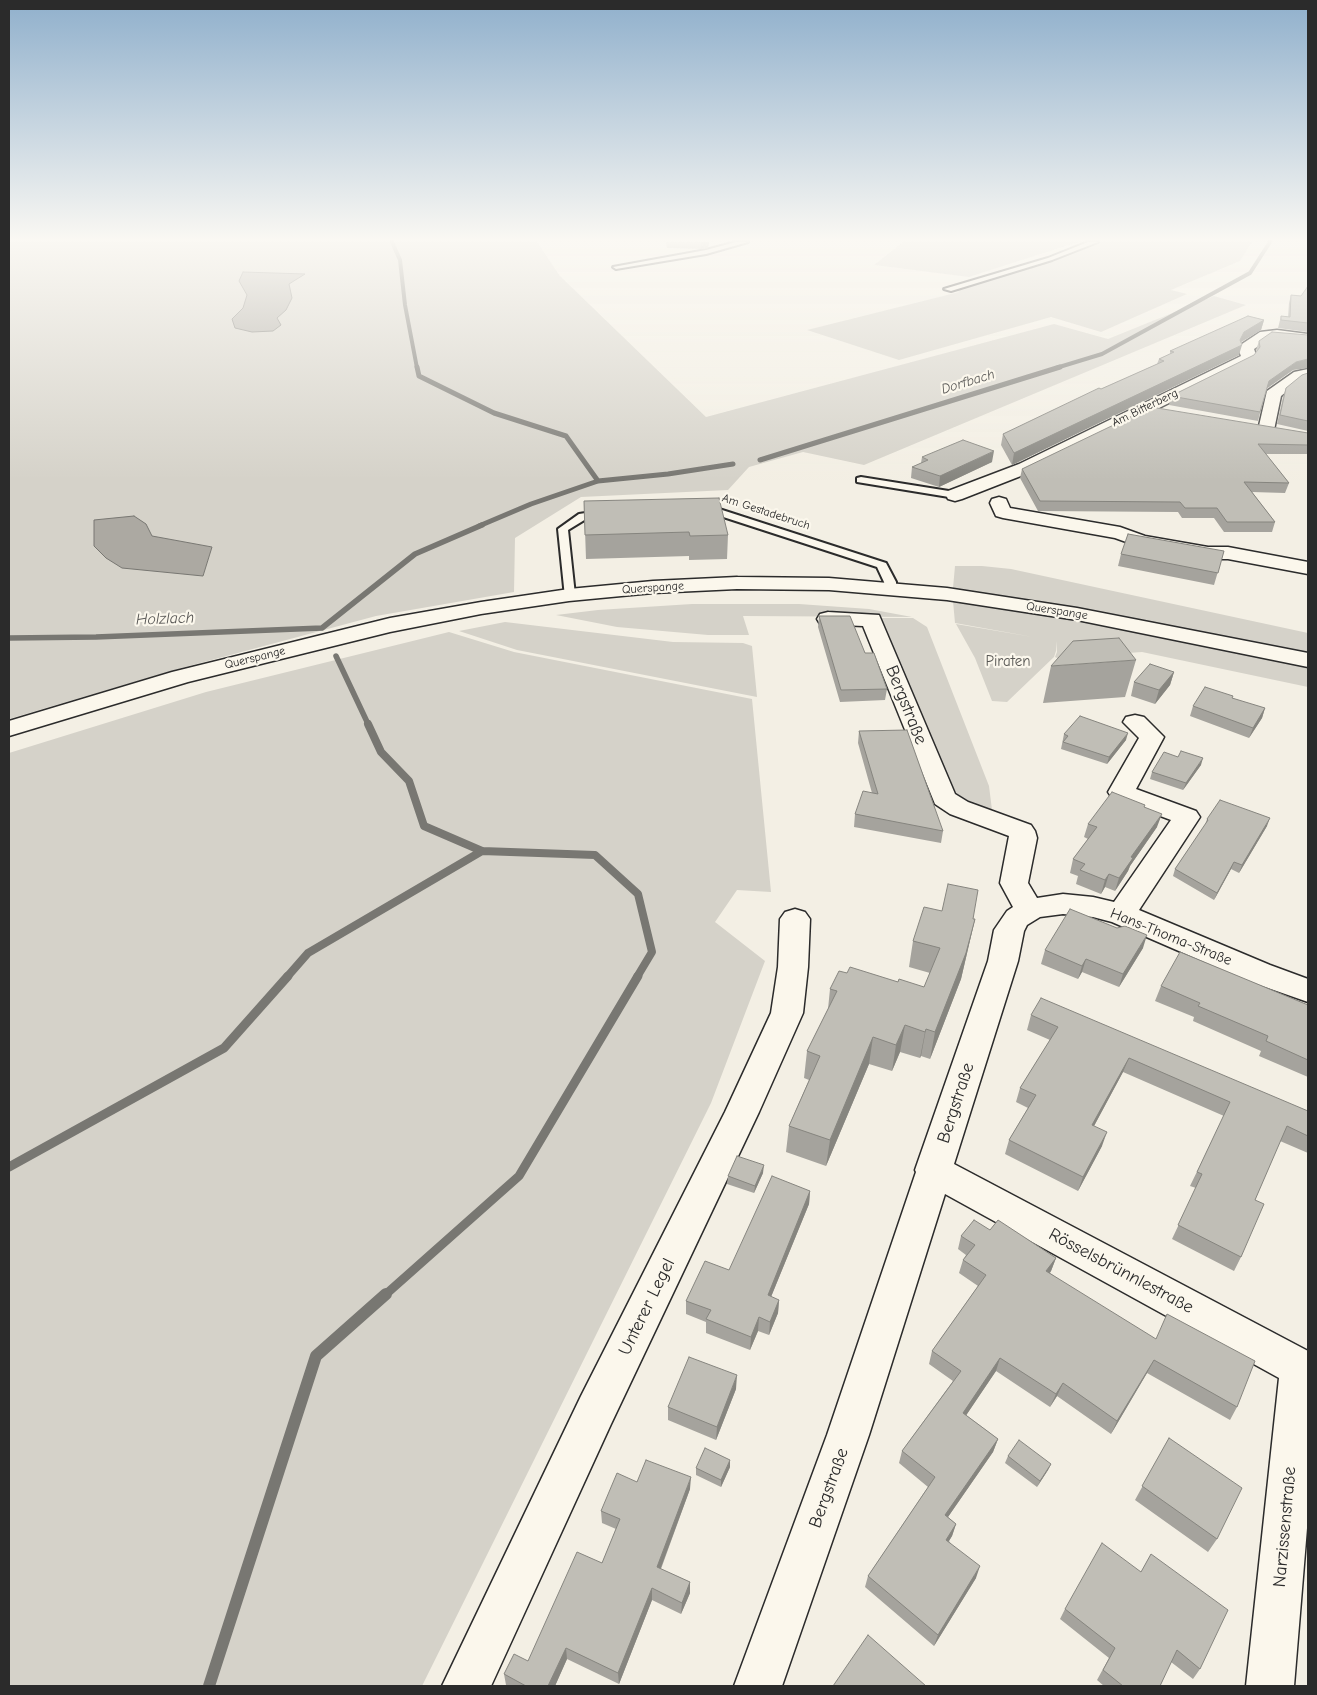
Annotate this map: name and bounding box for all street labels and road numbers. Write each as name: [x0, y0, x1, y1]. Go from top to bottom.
street label: Am Bitterberg: [1110, 386, 1180, 430]
street label: Am Gestadebruch: [720, 491, 812, 533]
street label: Querspange: [622, 579, 684, 597]
street label: Querspange: [1025, 599, 1089, 623]
street label: Querspange: [223, 644, 287, 672]
street label: Bergstraße: [880, 662, 932, 748]
street label: Hans-Thoma-Straße: [1108, 904, 1234, 970]
street label: Bergstraße: [933, 1060, 979, 1146]
street label: Rösselsbrünnlestraße: [1045, 1224, 1197, 1318]
street label: Unterer Legel: [614, 1255, 680, 1359]
street label: Bergstraße: [805, 1445, 853, 1531]
street label: Narzissenstraße: [1269, 1466, 1301, 1588]

